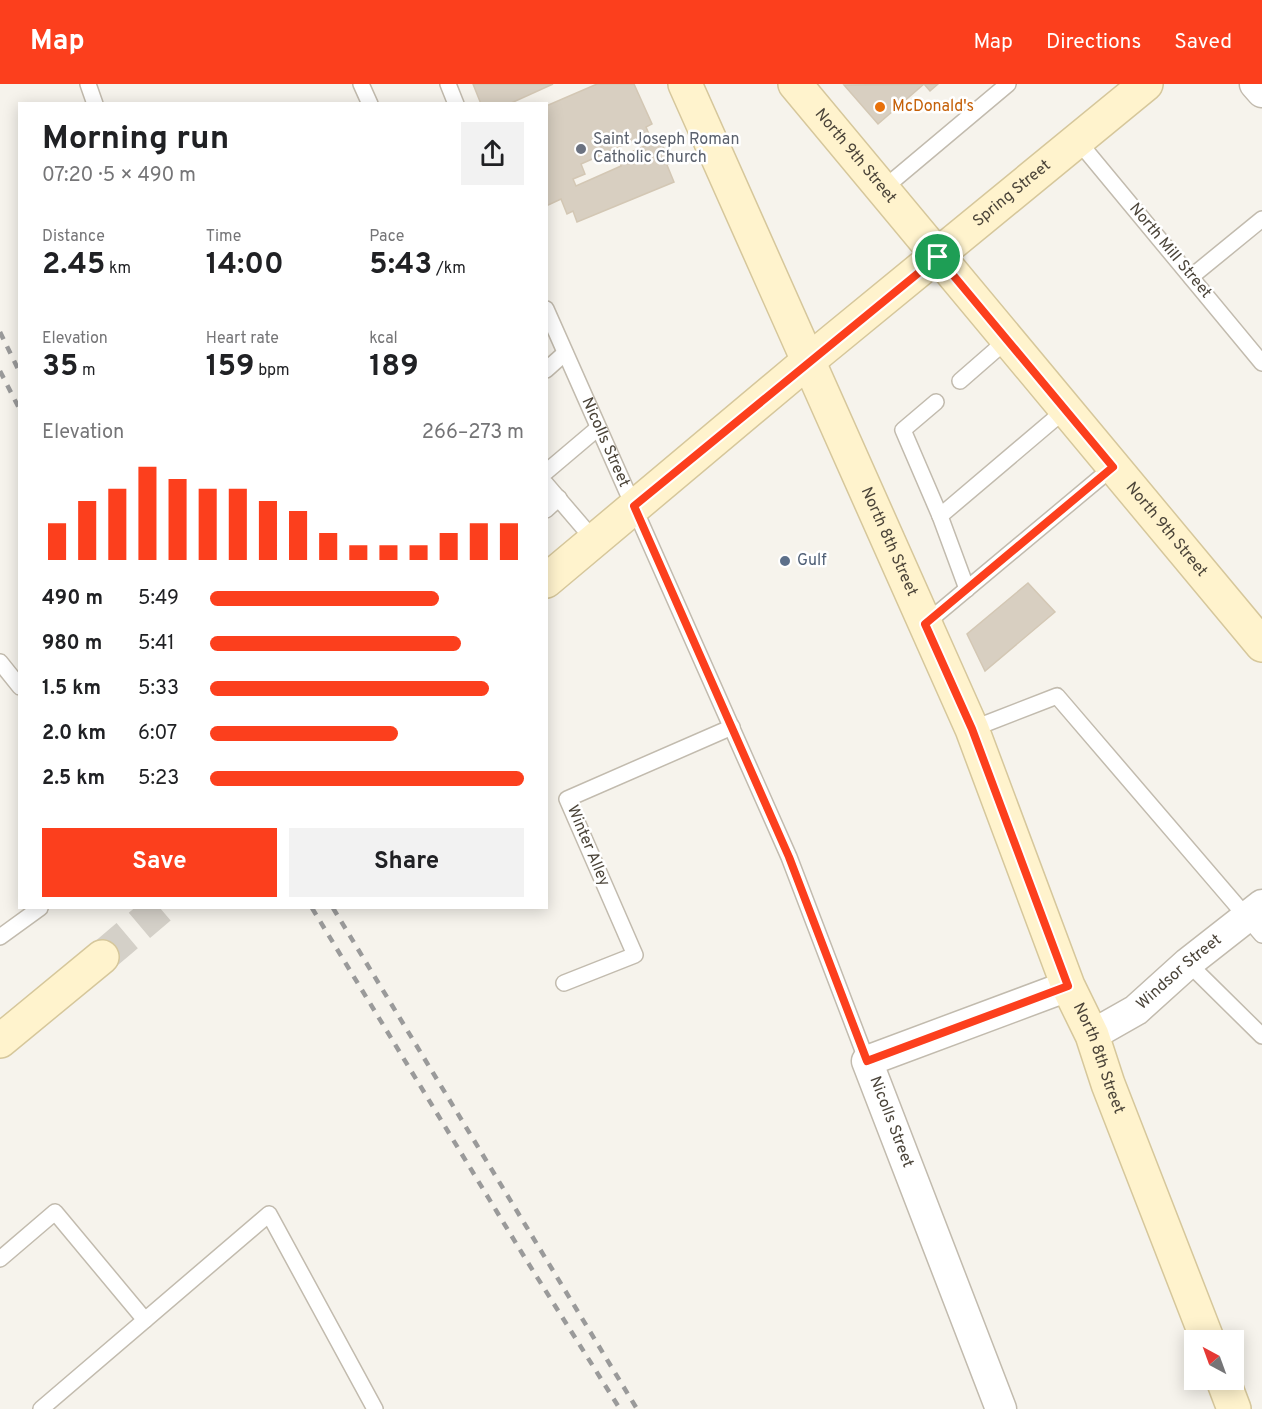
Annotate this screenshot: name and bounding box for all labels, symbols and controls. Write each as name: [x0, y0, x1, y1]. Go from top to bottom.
text: Map: [30, 24, 85, 60]
text: Map: [973, 29, 1013, 56]
text: Directions: [1046, 29, 1141, 56]
text: Saved: [1174, 29, 1232, 56]
place label: McDonald's: [892, 97, 974, 117]
marker: McDonald's: [873, 100, 887, 114]
street label: North 9th Street: [810, 105, 900, 208]
text: Morning run: [42, 119, 229, 161]
button: share: [461, 122, 524, 185]
place label: Saint Joseph Roman Catholic Church: [593, 130, 739, 168]
marker: Saint Joseph Roman Catholic Church: [574, 142, 588, 156]
street label: Spring Street: [969, 156, 1055, 232]
text: 07:20 · 5 × 490 m: [42, 163, 196, 189]
street label: North Mill Street: [1124, 199, 1216, 303]
text: Distance: [42, 227, 105, 247]
text: Time: [206, 227, 241, 247]
text: Pace: [369, 227, 404, 247]
pin: [912, 231, 963, 282]
icon: arrive: [921, 240, 954, 273]
text: 2.45: [42, 247, 105, 284]
text: 14:00: [206, 247, 284, 284]
text: 5:43: [369, 247, 432, 284]
text: km: [105, 259, 131, 279]
text: /km: [432, 259, 466, 279]
text: Elevation: [42, 329, 108, 349]
text: Heart rate: [206, 329, 279, 349]
text: kcal: [369, 329, 398, 349]
text: 35: [42, 349, 78, 386]
text: 159: [206, 349, 254, 386]
text: 189: [369, 349, 419, 386]
text: m: [78, 361, 96, 381]
text: bpm: [254, 361, 290, 381]
street label: Nicolls Street: [577, 394, 634, 491]
text: Elevation: [42, 420, 124, 446]
text: 266–273 m: [422, 420, 524, 446]
street label: North 9th Street: [1121, 478, 1211, 581]
street label: North 8th Street: [856, 484, 922, 599]
place label: Gulf: [797, 551, 827, 571]
marker: Gulf: [778, 554, 792, 568]
text: 490 m: [42, 586, 103, 612]
text: 5:49: [138, 586, 179, 612]
text: 980 m: [42, 631, 102, 657]
text: 5:41: [138, 631, 175, 657]
text: 1.5 km: [42, 676, 101, 702]
text: 5:33: [138, 676, 179, 702]
text: 2.0 km: [42, 721, 106, 747]
text: 6:07: [138, 721, 177, 747]
text: 2.5 km: [42, 766, 105, 792]
text: 5:23: [138, 766, 179, 792]
street label: Winter Alley: [562, 802, 614, 890]
button: Save: [42, 828, 277, 897]
button: Share: [289, 828, 524, 897]
street label: Windsor Street: [1133, 930, 1226, 1015]
street label: North 8th Street: [1068, 1000, 1129, 1117]
street label: Nicolls Street: [864, 1074, 918, 1170]
north arrow: [1184, 1330, 1244, 1390]
map controls: [1184, 1330, 1244, 1390]

